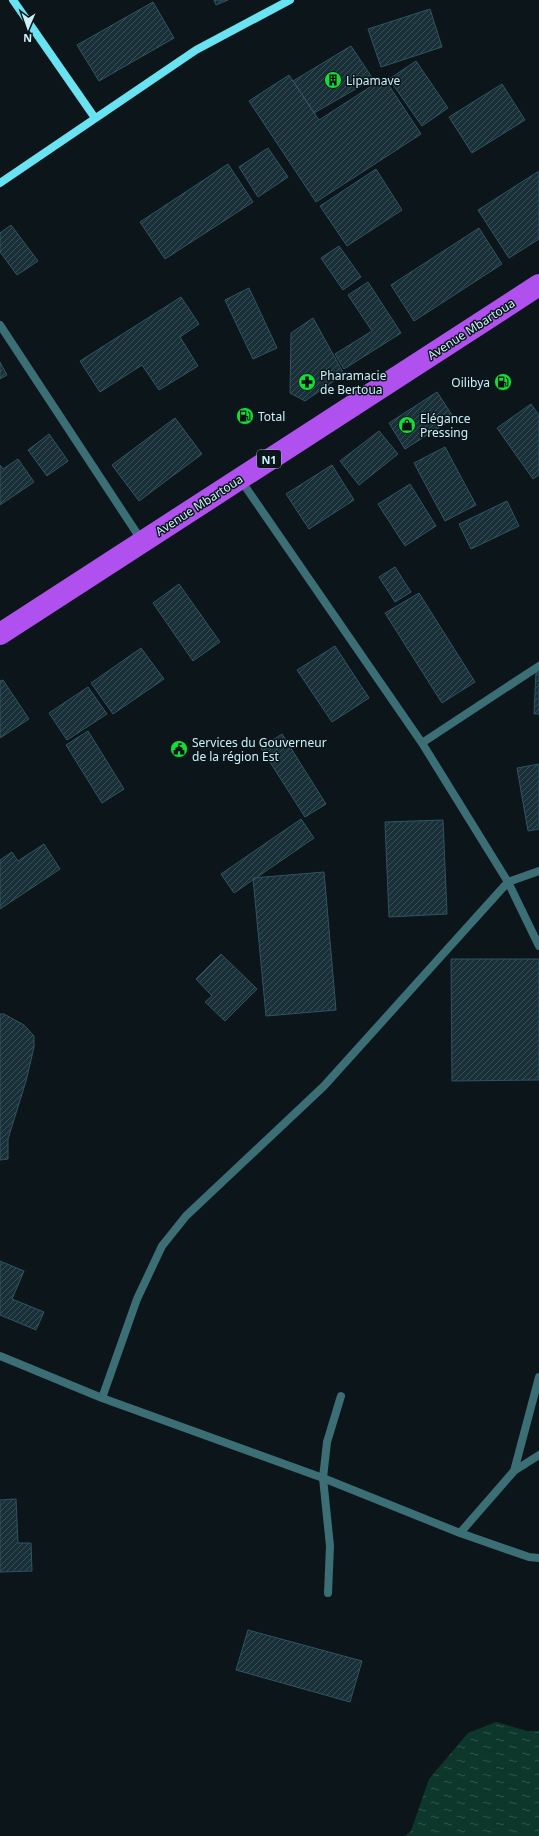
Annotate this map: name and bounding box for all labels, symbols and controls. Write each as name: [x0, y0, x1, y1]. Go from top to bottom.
north arrow: [8, 8, 48, 48]
text: N: [23, 31, 32, 46]
building icon: Lipamave: [323, 70, 343, 90]
place label: Lipamave: [346, 72, 401, 89]
street label: Avenue Mbartoua: [424, 294, 518, 364]
place label: Pharamacie de Bertoua: [320, 367, 387, 398]
pharmacy icon: Pharamacie de Bertoua: [297, 372, 317, 392]
fuel station icon: Oilibya: [493, 372, 513, 392]
place label: Oilibya: [451, 374, 490, 391]
fuel station icon: Total: [235, 406, 255, 426]
place label: Total: [258, 408, 285, 425]
place label: Elégance Pressing: [420, 410, 471, 441]
shop icon: Elégance Pressing: [397, 415, 417, 435]
road number: N1: [257, 450, 281, 468]
street label: Avenue Mbartoua: [152, 470, 246, 540]
place label: Services du Gouverneur de la région Est: [192, 734, 327, 765]
public building icon: Services du Gouverneur de la région Est: [169, 739, 189, 759]

